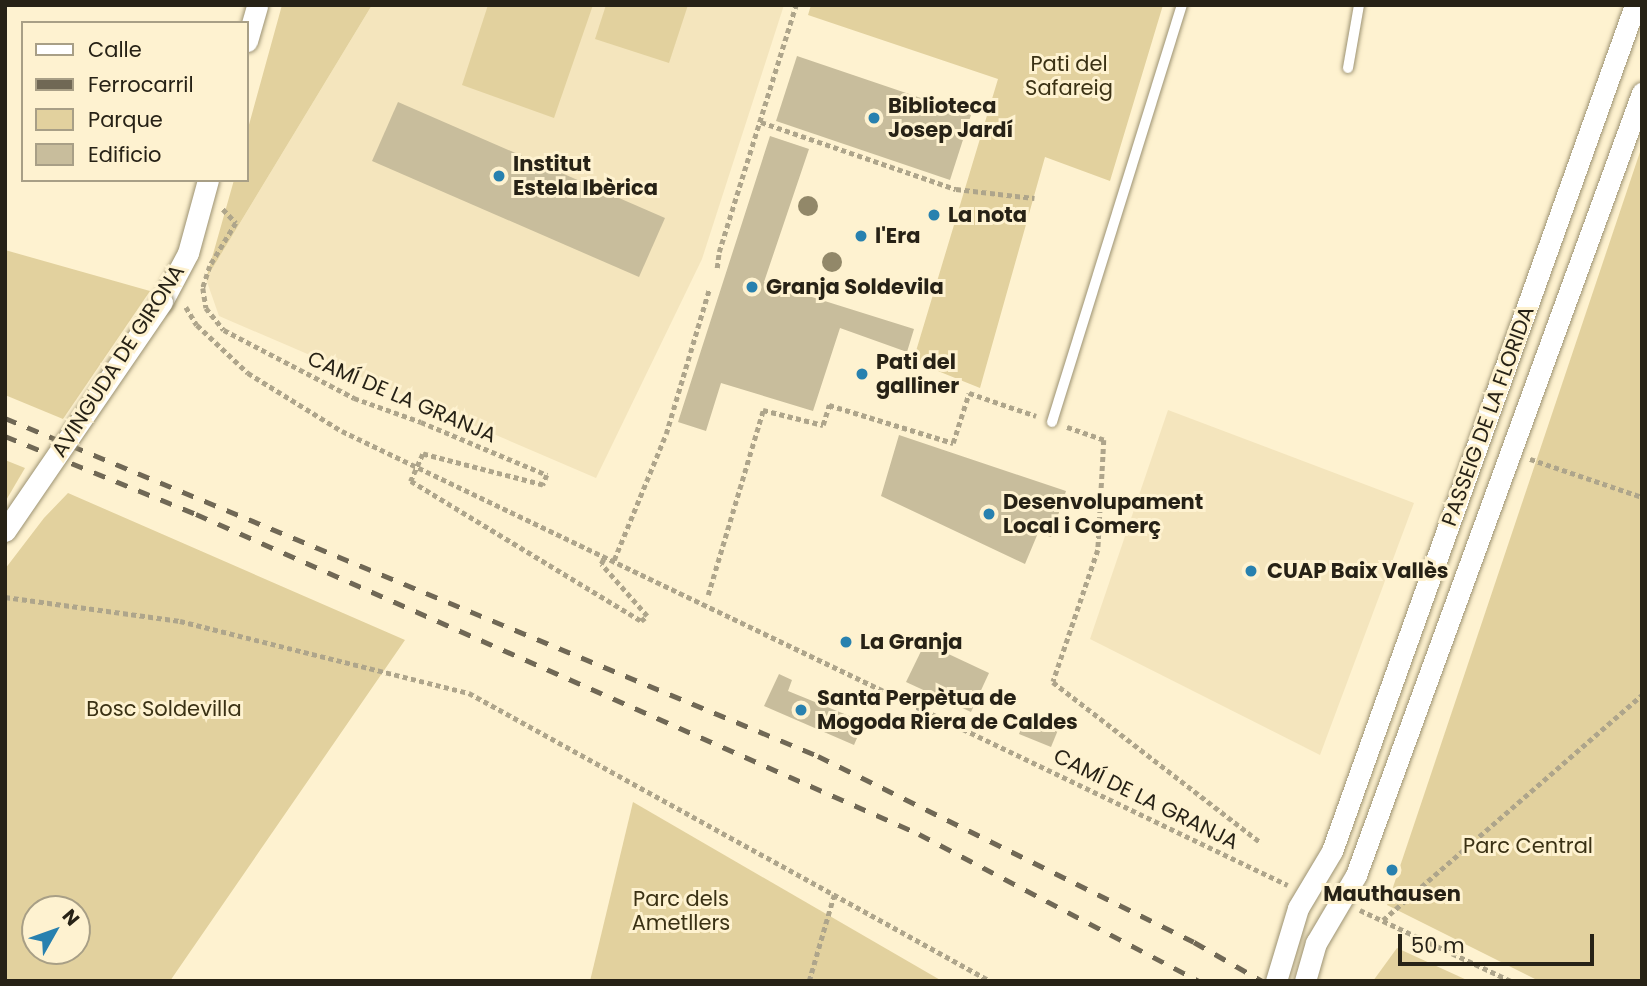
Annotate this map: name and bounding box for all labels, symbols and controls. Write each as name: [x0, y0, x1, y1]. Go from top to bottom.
legend: [21, 21, 248, 182]
text: Calle: [88, 35, 142, 64]
park label: Pati del Safareig: [1025, 51, 1113, 101]
text: Ferrocarril: [88, 70, 194, 99]
place label: Biblioteca Josep Jardí: [888, 93, 1013, 143]
text: Parque: [88, 105, 163, 134]
marker: Biblioteca Josep Jardí: [866, 110, 882, 126]
text: Edificio: [88, 140, 162, 169]
place label: Institut Estela Ibèrica: [513, 151, 658, 201]
marker: Institut Estela Ibèrica: [491, 168, 507, 184]
place label: La nota: [948, 202, 1027, 228]
marker: La nota: [926, 207, 942, 223]
place label: l'Era: [875, 223, 920, 249]
marker: l'Era: [853, 228, 869, 244]
street label: AVINGUDA DE GIRONA: [46, 260, 190, 462]
place label: Granja Soldevila: [766, 274, 944, 300]
marker: Granja Soldevila: [744, 279, 760, 295]
street label: PASSEIG DE LA FLORIDA: [1436, 303, 1540, 529]
street label: CAMÍ DE LA GRANJA: [304, 346, 500, 448]
place label: Pati del galliner: [876, 349, 959, 399]
marker: Pati del galliner: [854, 366, 870, 382]
place label: Desenvolupament Local i Comerç: [1003, 489, 1203, 539]
marker: Desenvolupament Local i Comerç: [981, 506, 997, 522]
place label: CUAP Baix Vallès: [1267, 558, 1449, 584]
marker: CUAP Baix Vallès: [1241, 561, 1261, 581]
place label: La Granja: [860, 629, 963, 655]
marker: La Granja: [838, 634, 854, 650]
place label: Santa Perpètua de Mogoda Riera de Caldes: [817, 685, 1078, 735]
park label: Bosc Soldevilla: [86, 696, 242, 722]
marker: Santa Perpètua de Mogoda Riera de Caldes: [791, 700, 811, 720]
street label: CAMÍ DE LA GRANJA: [1049, 743, 1243, 855]
park label: Parc Central: [1463, 833, 1593, 859]
marker: Mauthausen: [1384, 862, 1400, 878]
place label: Mauthausen: [1323, 881, 1461, 907]
park label: Parc dels Ametllers: [632, 886, 730, 936]
north arrow: [21, 895, 91, 965]
text: N: [56, 903, 86, 932]
scale bar: [1402, 920, 1598, 964]
text: 50 m: [1411, 931, 1465, 960]

